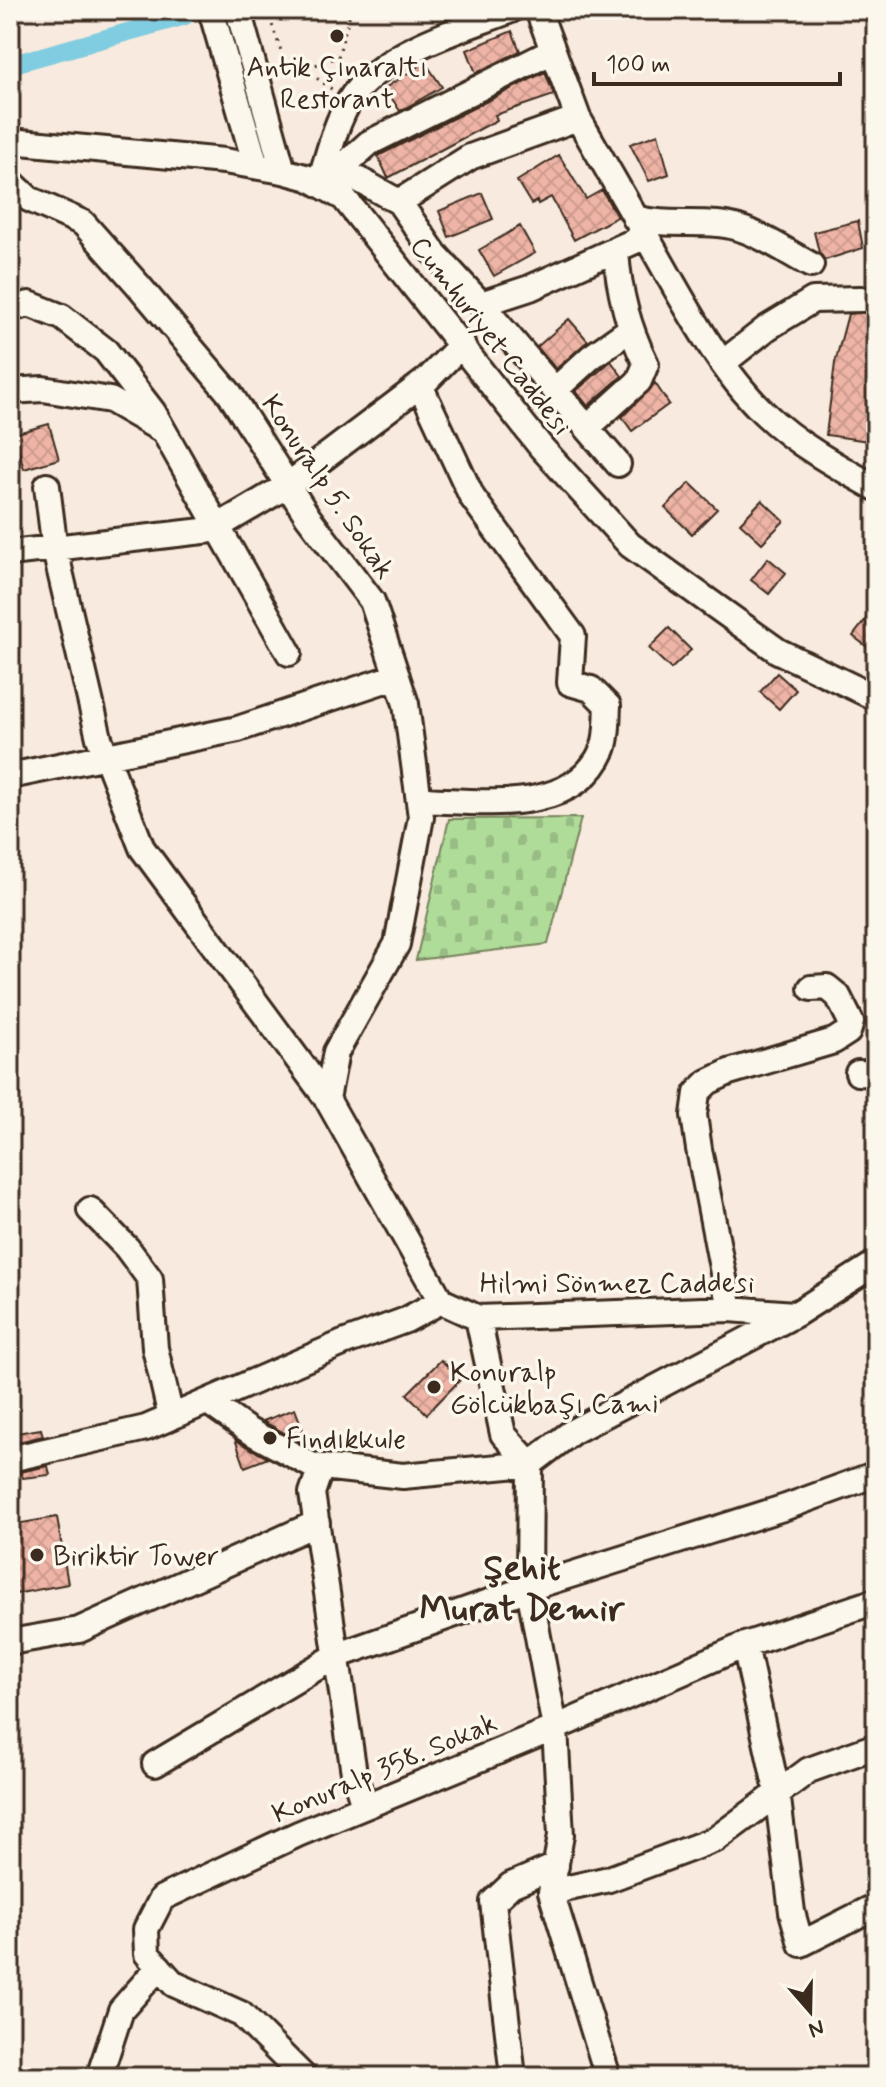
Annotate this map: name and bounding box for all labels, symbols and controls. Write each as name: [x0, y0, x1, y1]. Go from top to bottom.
marker: Antik Çınaraltı Restorant: [328, 27, 346, 45]
scale bar: [594, 36, 840, 86]
place label: Antik Çınaraltı Restorant: [247, 50, 427, 119]
text: 100 m: [606, 50, 670, 81]
street label: Cumhuriyet Caddesi: [401, 229, 579, 444]
street label: Konuralp 5. Sokak: [252, 388, 402, 587]
street label: Hilmi Sönmez Caddesi: [480, 1266, 754, 1303]
place label: Konuralp Gölcükbaşı Cami: [450, 1355, 659, 1424]
marker: Konuralp Gölcükbaşı Cami: [425, 1378, 443, 1396]
place label: Fındıkkule: [286, 1422, 406, 1459]
marker: Fındıkkule: [261, 1429, 279, 1447]
place label: Biriktir Tower: [53, 1539, 219, 1576]
marker: Biriktir Tower: [28, 1546, 46, 1564]
district label: Şehit Murat Demir: [420, 1546, 626, 1634]
street label: Konuralp 358. Sokak: [267, 1705, 503, 1833]
north arrow: [770, 1971, 850, 2051]
text: N: [804, 2012, 828, 2044]

